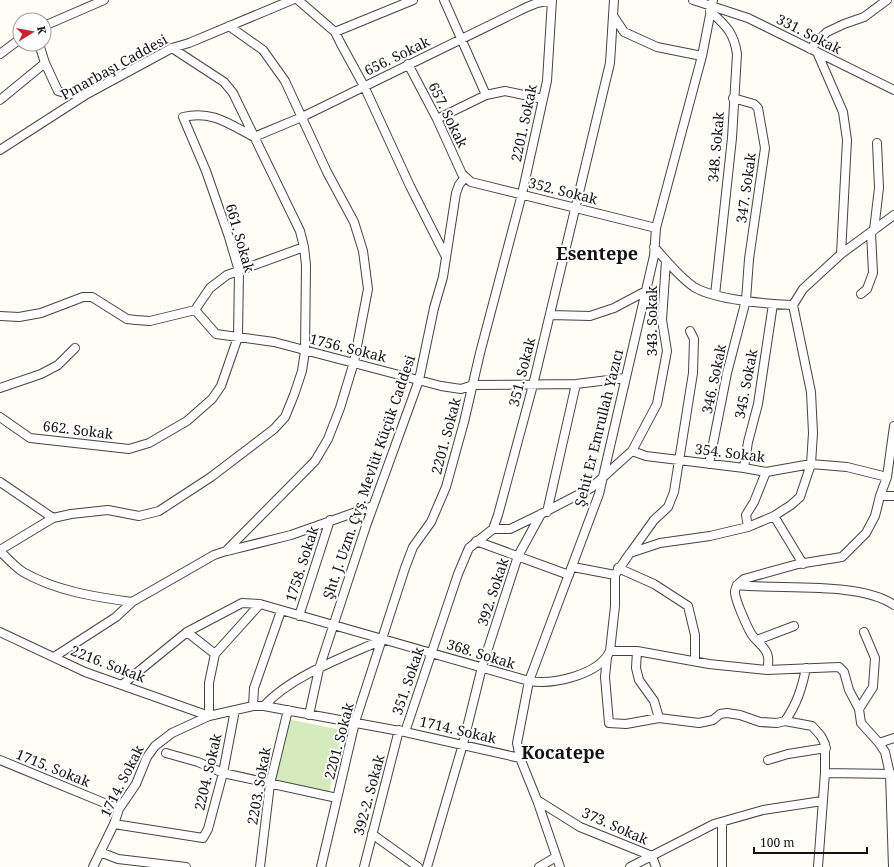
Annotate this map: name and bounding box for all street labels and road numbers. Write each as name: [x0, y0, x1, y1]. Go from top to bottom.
street label: 331. Sokak: [773, 9, 846, 58]
street label: Pınarbaşı Caddesi: [57, 29, 171, 104]
street label: 656. Sokak: [361, 31, 433, 80]
street label: 657. Sokak: [424, 79, 473, 151]
street label: 2201. Sokak: [506, 82, 541, 163]
street label: 348. Sokak: [703, 110, 728, 183]
street label: 347. Sokak: [731, 151, 760, 224]
street label: 352. Sokak: [527, 173, 600, 208]
street label: 661. Sokak: [222, 201, 260, 275]
street label: 343. Sokak: [642, 285, 661, 356]
street label: 1756. Sokak: [308, 329, 389, 366]
street label: 351. Sokak: [504, 335, 539, 408]
street label: 346. Sokak: [697, 342, 730, 415]
street label: Şehit Er Emrullah Yazıcı: [570, 347, 627, 508]
street label: 345. Sokak: [729, 347, 762, 420]
street label: Şht. J. Uzm. Çvş. Mevlüt Küçük Caddesi: [318, 352, 420, 601]
street label: 2201. Sokak: [426, 395, 465, 476]
street label: 662. Sokak: [42, 416, 115, 443]
street label: 354. Sokak: [694, 439, 767, 466]
street label: 1758. Sokak: [280, 523, 323, 604]
street label: 392. Sokak: [473, 555, 513, 628]
street label: 368. Sokak: [445, 634, 518, 673]
street label: 2216. Sokak: [68, 641, 149, 687]
street label: 351. Sokak: [387, 644, 428, 717]
street label: 2201. Sokak: [319, 700, 358, 781]
street label: 1714. Sokak: [418, 711, 499, 748]
street label: 2204. Sokak: [189, 731, 226, 812]
street label: 1714. Sokak: [95, 741, 148, 820]
street label: 1715. Sokak: [13, 744, 94, 791]
street label: 2203. Sokak: [242, 745, 275, 826]
street label: 392-2. Sokak: [349, 752, 389, 837]
street label: 373. Sokak: [579, 803, 652, 849]

